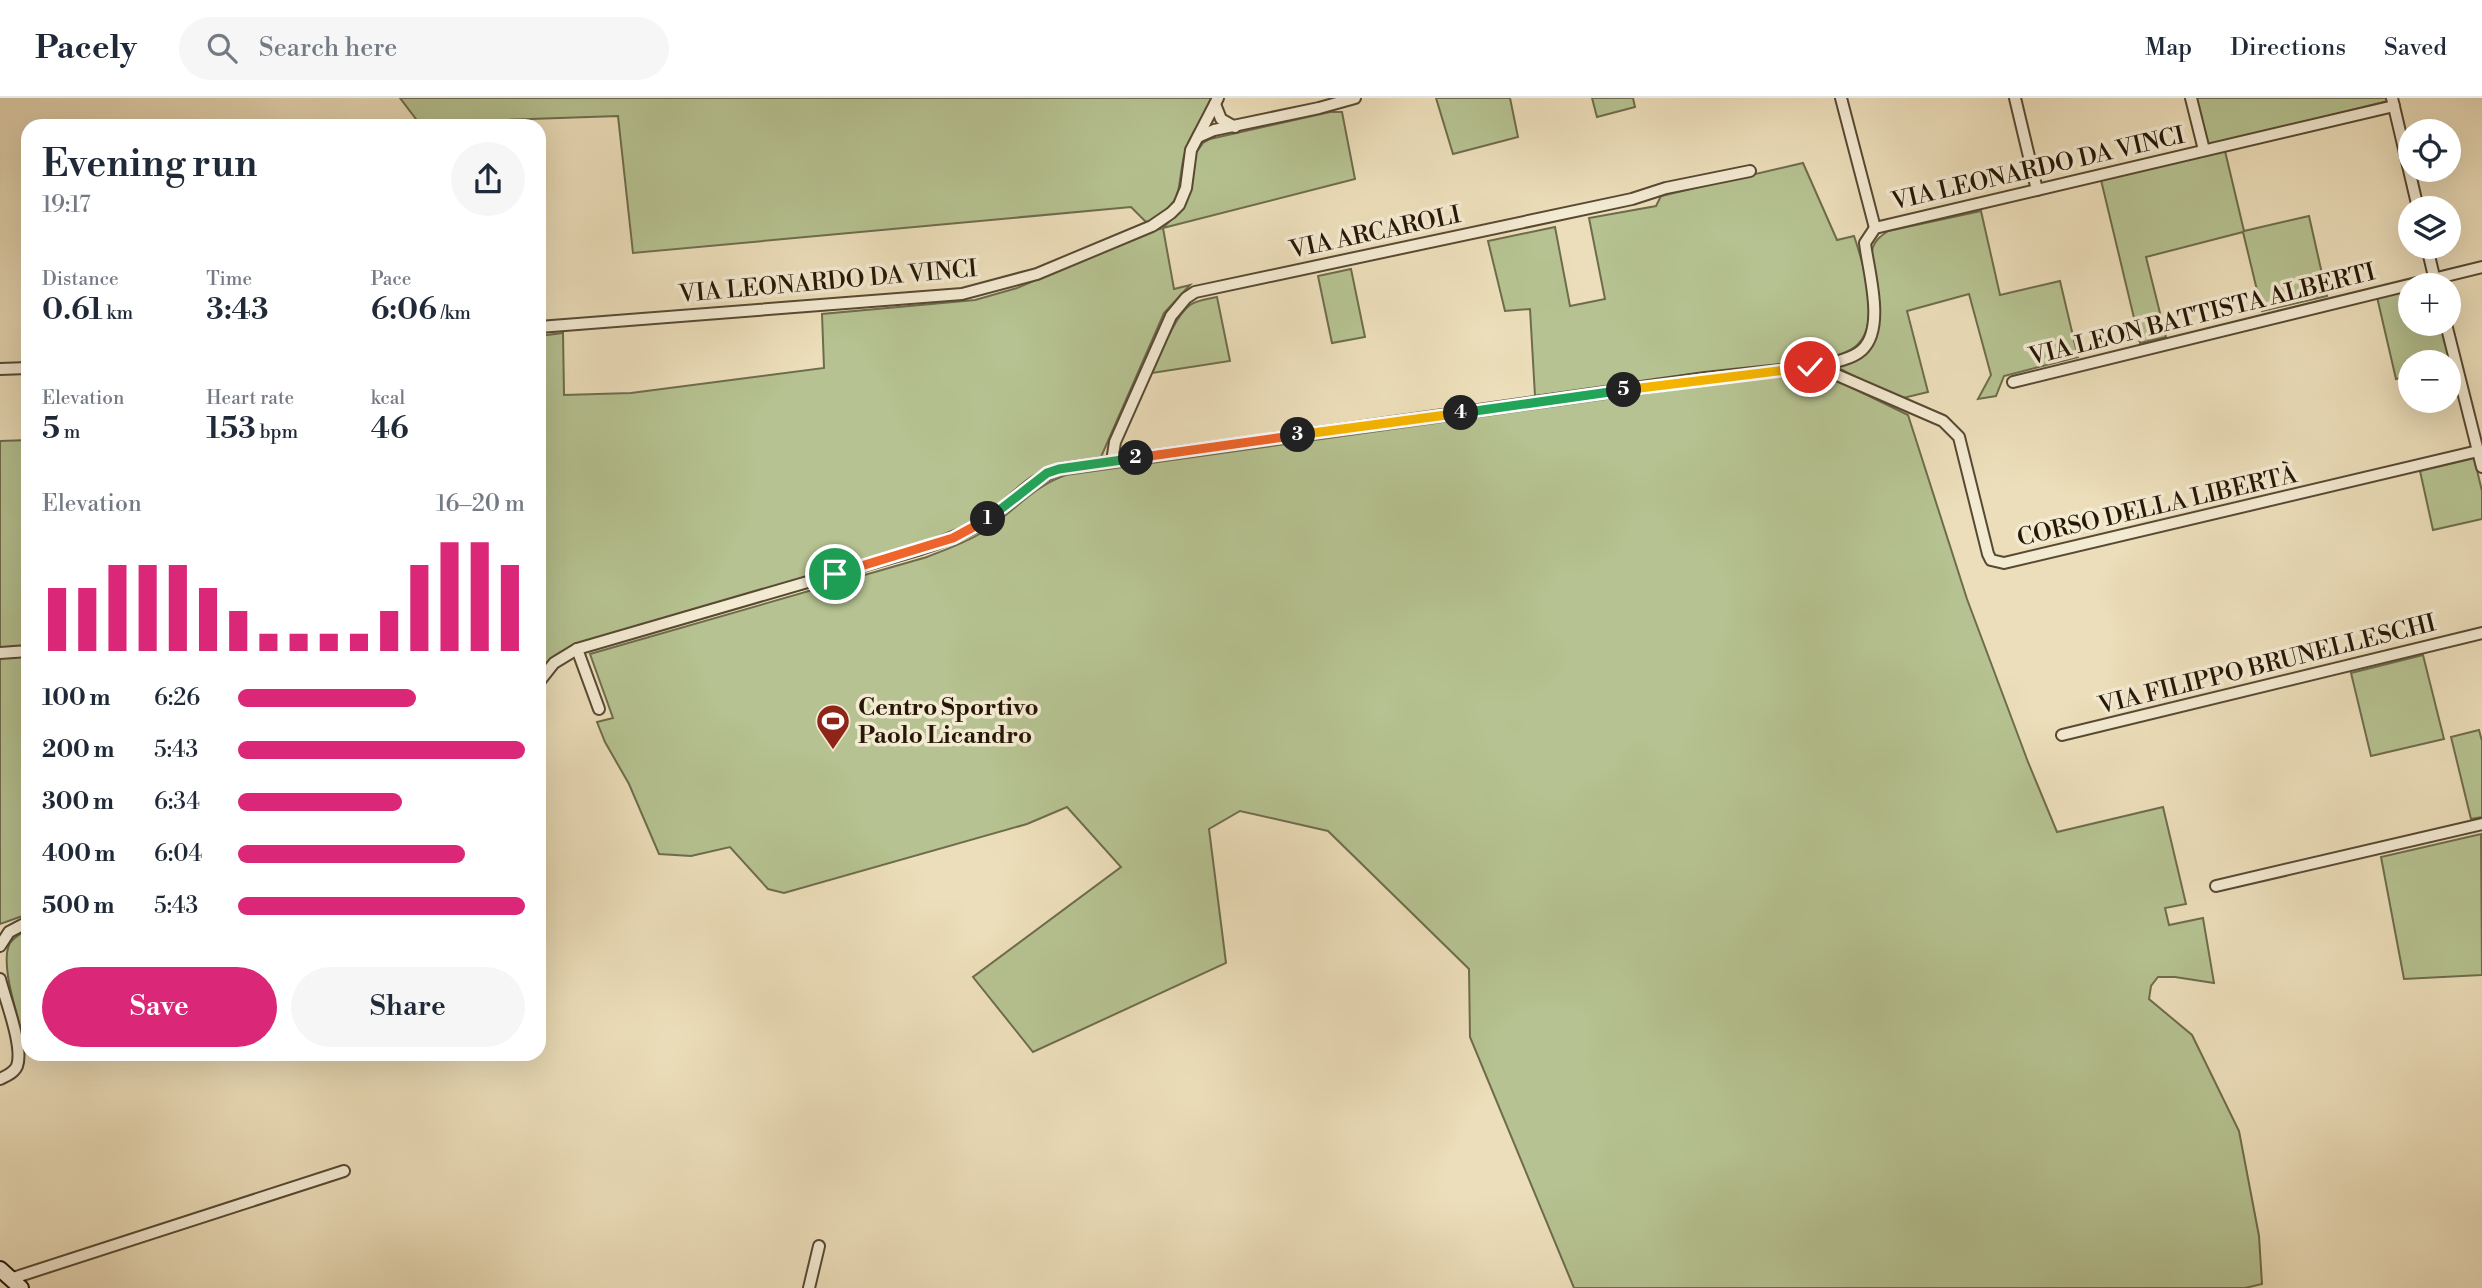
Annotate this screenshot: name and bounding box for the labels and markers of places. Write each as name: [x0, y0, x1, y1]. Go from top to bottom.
pin: [1780, 337, 1840, 397]
pin: 5: [1606, 372, 1642, 408]
pin: 4: [1444, 396, 1478, 430]
pin: 3: [1280, 418, 1316, 452]
pin: 2: [1118, 440, 1154, 476]
pin: 1: [970, 502, 1006, 536]
pin: [805, 544, 865, 604]
place label: Centro Sportivo Paolo Licandro: [858, 693, 1039, 751]
sports icon: Centro Sportivo Paolo Licandro: [814, 702, 852, 751]

